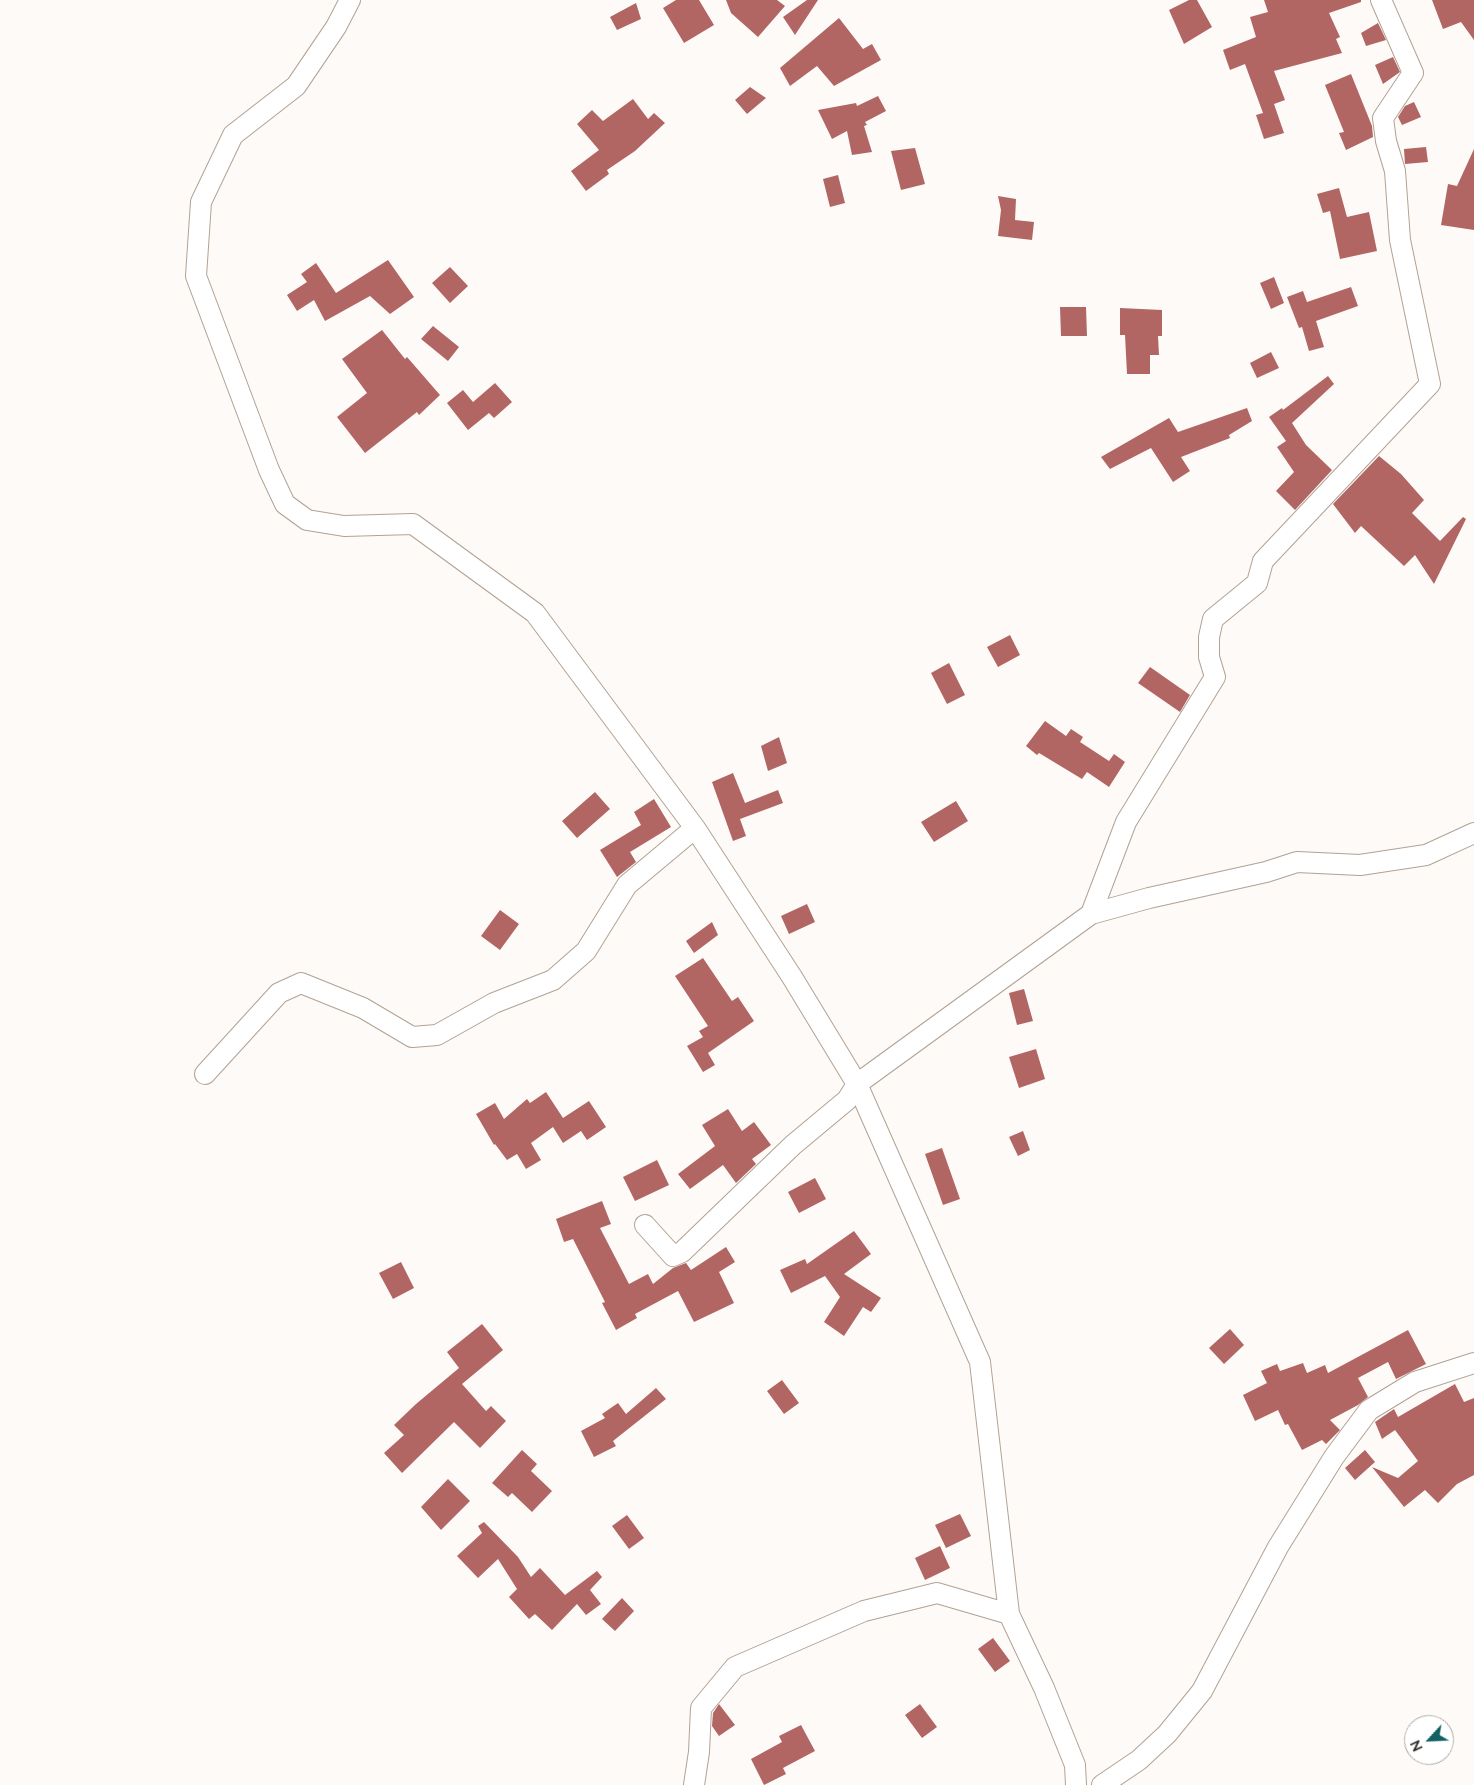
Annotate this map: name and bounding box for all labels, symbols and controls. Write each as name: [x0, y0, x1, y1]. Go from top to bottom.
north arrow: [1404, 1715, 1454, 1765]
text: N: [1406, 1737, 1427, 1755]

